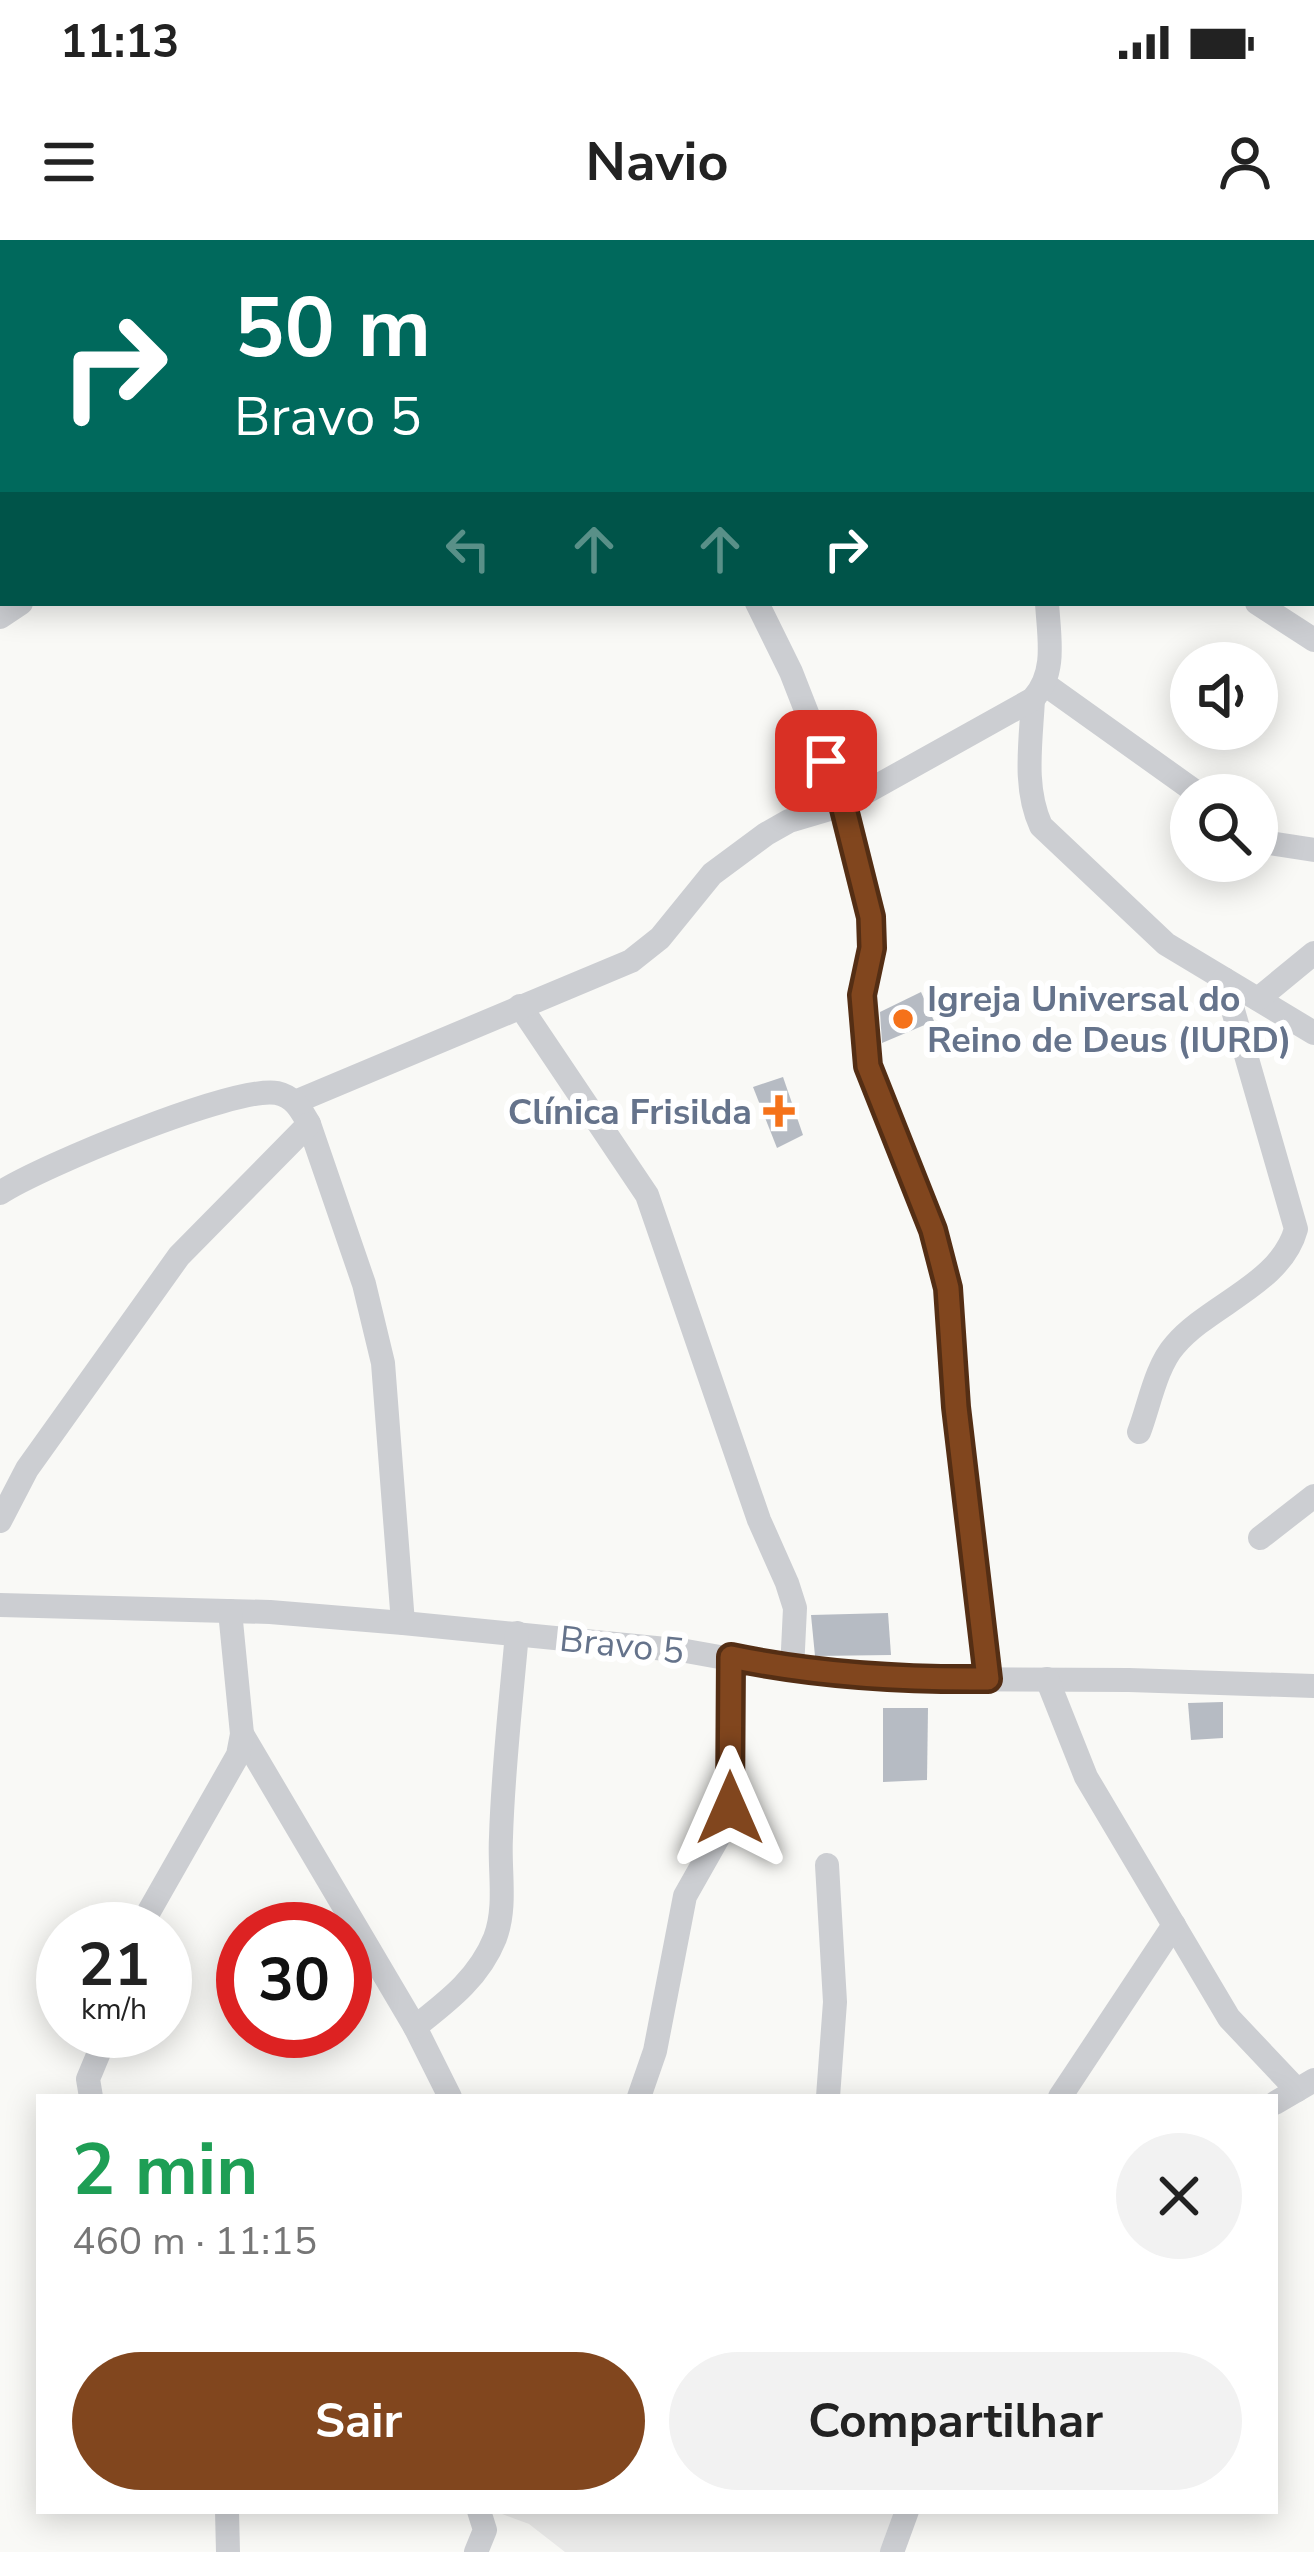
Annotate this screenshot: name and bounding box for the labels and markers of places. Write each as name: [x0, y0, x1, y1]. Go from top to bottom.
pin: [775, 710, 877, 812]
place label: Igreja Universal do Reino de Deus (IURD): [927, 975, 1292, 1065]
marker: Igreja Universal do Reino de Deus (IURD): [890, 1006, 916, 1032]
place label: Clínica Frisilda: [508, 1088, 752, 1137]
marker: Clínica Frisilda: [763, 1095, 795, 1127]

